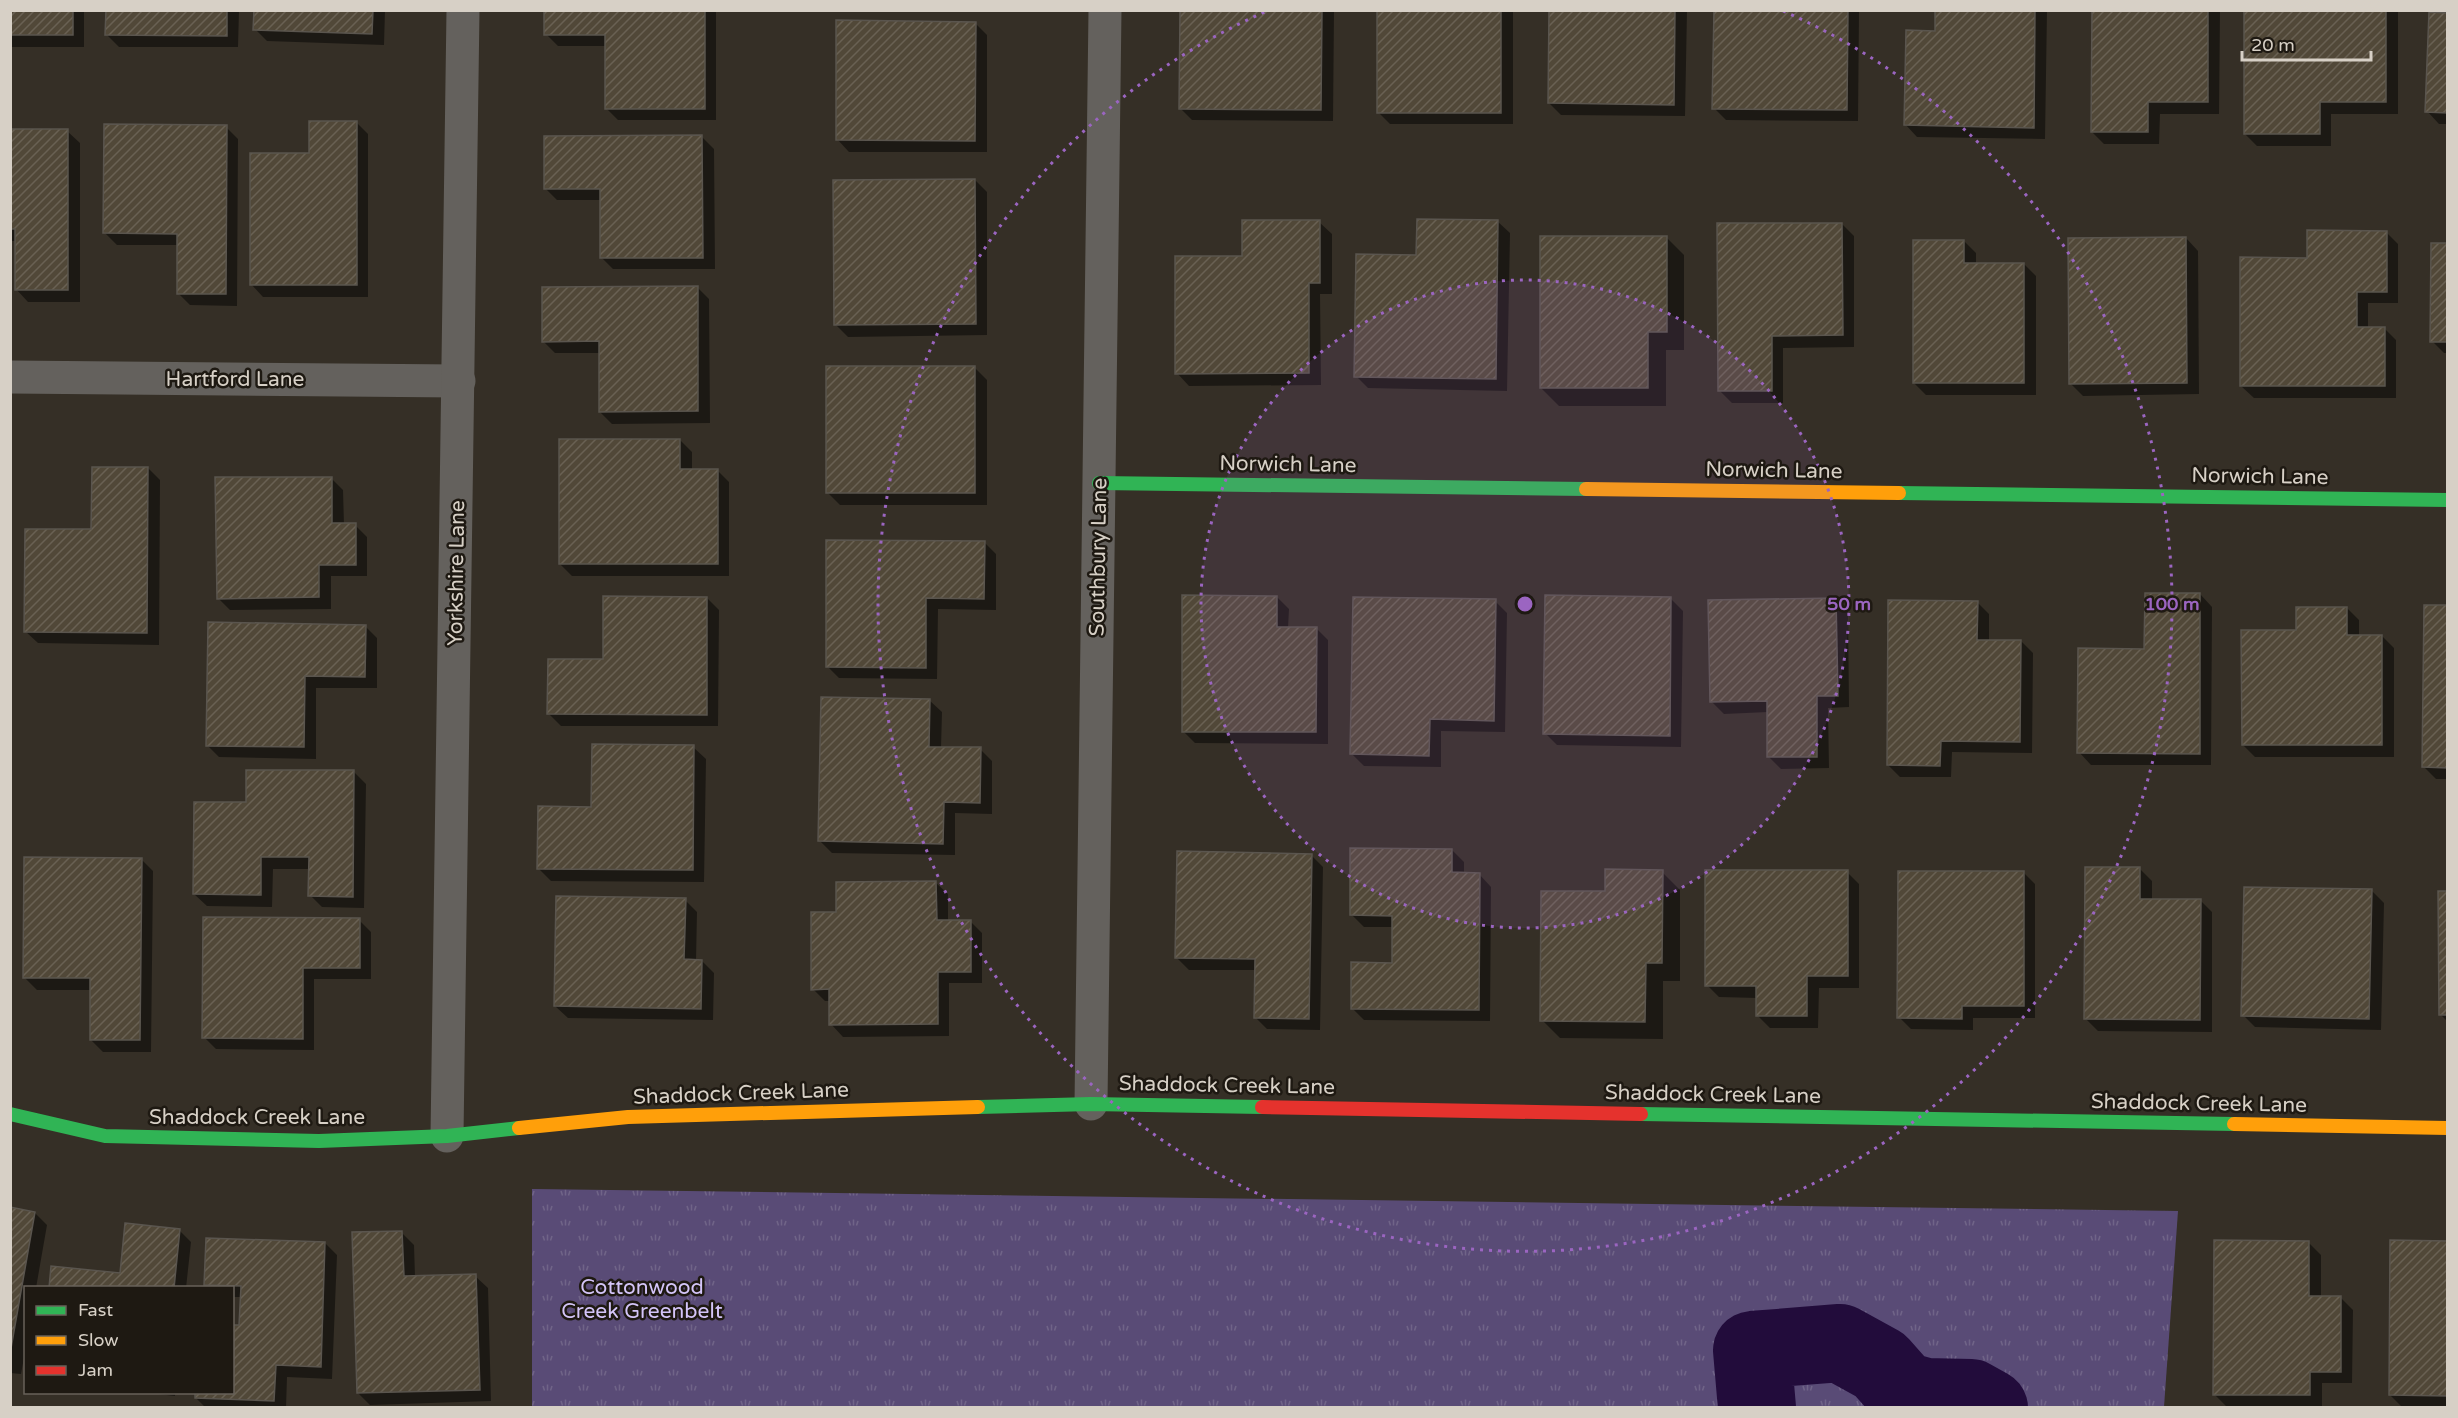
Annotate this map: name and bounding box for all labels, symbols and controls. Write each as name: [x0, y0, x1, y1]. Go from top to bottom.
scale bar: [2242, 24, 2371, 62]
text: 20 m: [2251, 34, 2295, 56]
street label: Hartford Lane: [166, 367, 305, 392]
street label: Norwich Lane: [1219, 451, 1357, 478]
street label: Norwich Lane: [1705, 457, 1843, 484]
street label: Norwich Lane: [2191, 463, 2329, 490]
street label: Southbury Lane: [1085, 477, 1112, 637]
street label: Yorkshire Lane: [443, 500, 470, 646]
text: 50 m: [1827, 593, 1871, 615]
text: 100 m: [2144, 593, 2200, 615]
centre of rings: [1515, 594, 1535, 614]
street label: Shaddock Creek Lane: [1119, 1071, 1335, 1100]
street label: Shaddock Creek Lane: [633, 1077, 850, 1110]
street label: Shaddock Creek Lane: [1605, 1080, 1821, 1109]
street label: Shaddock Creek Lane: [2091, 1089, 2307, 1118]
street label: Shaddock Creek Lane: [149, 1105, 365, 1130]
park label: Cottonwood Creek Greenbelt: [561, 1275, 723, 1324]
legend: [24, 1286, 234, 1394]
text: Fast: [78, 1299, 113, 1321]
text: Slow: [78, 1329, 119, 1351]
text: Jam: [78, 1359, 113, 1381]

